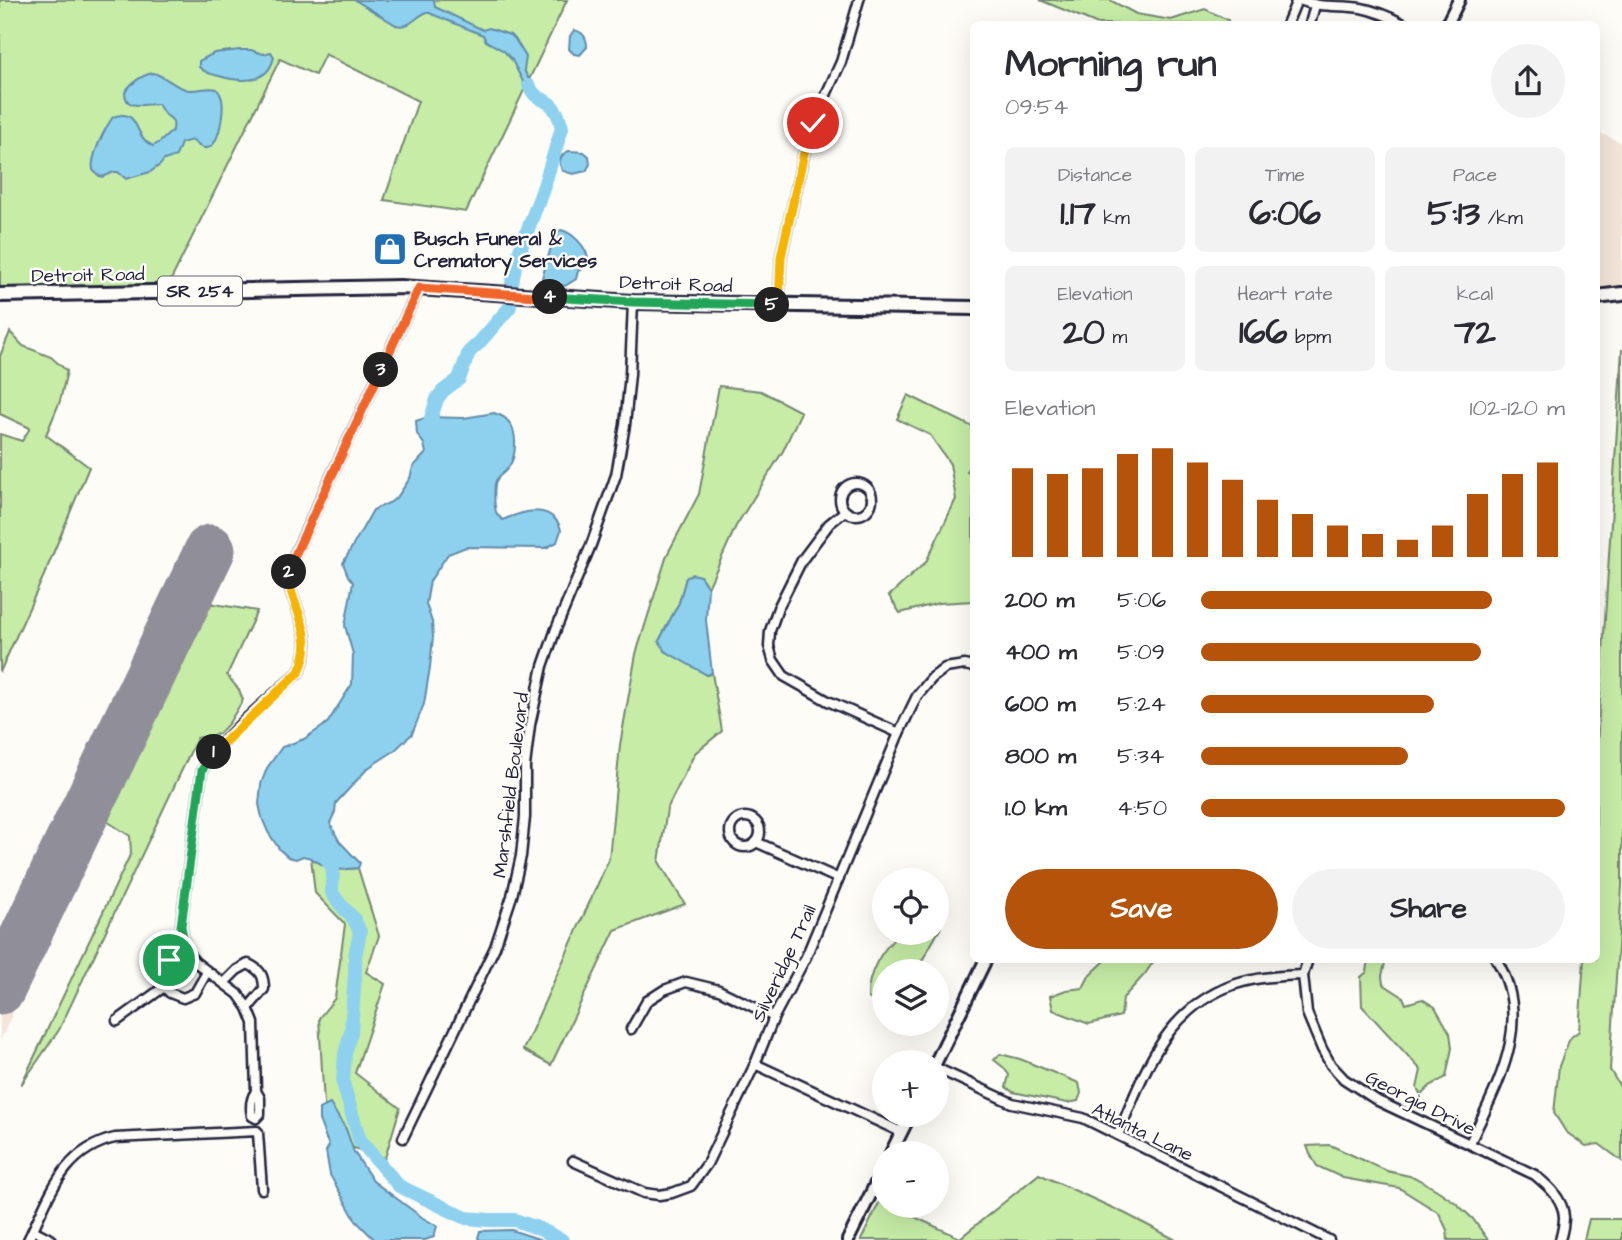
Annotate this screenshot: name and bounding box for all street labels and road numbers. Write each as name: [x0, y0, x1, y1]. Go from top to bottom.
street label: Detroit Road: [31, 261, 145, 290]
street label: Detroit Road: [619, 269, 733, 300]
road number: SR 254: [158, 276, 242, 306]
street label: Marshfield Boulevard: [487, 691, 536, 879]
street label: Silveridge Trail: [745, 900, 824, 1027]
street label: Georgia Drive: [1360, 1064, 1480, 1144]
street label: Atlanta Lane: [1087, 1096, 1198, 1168]

